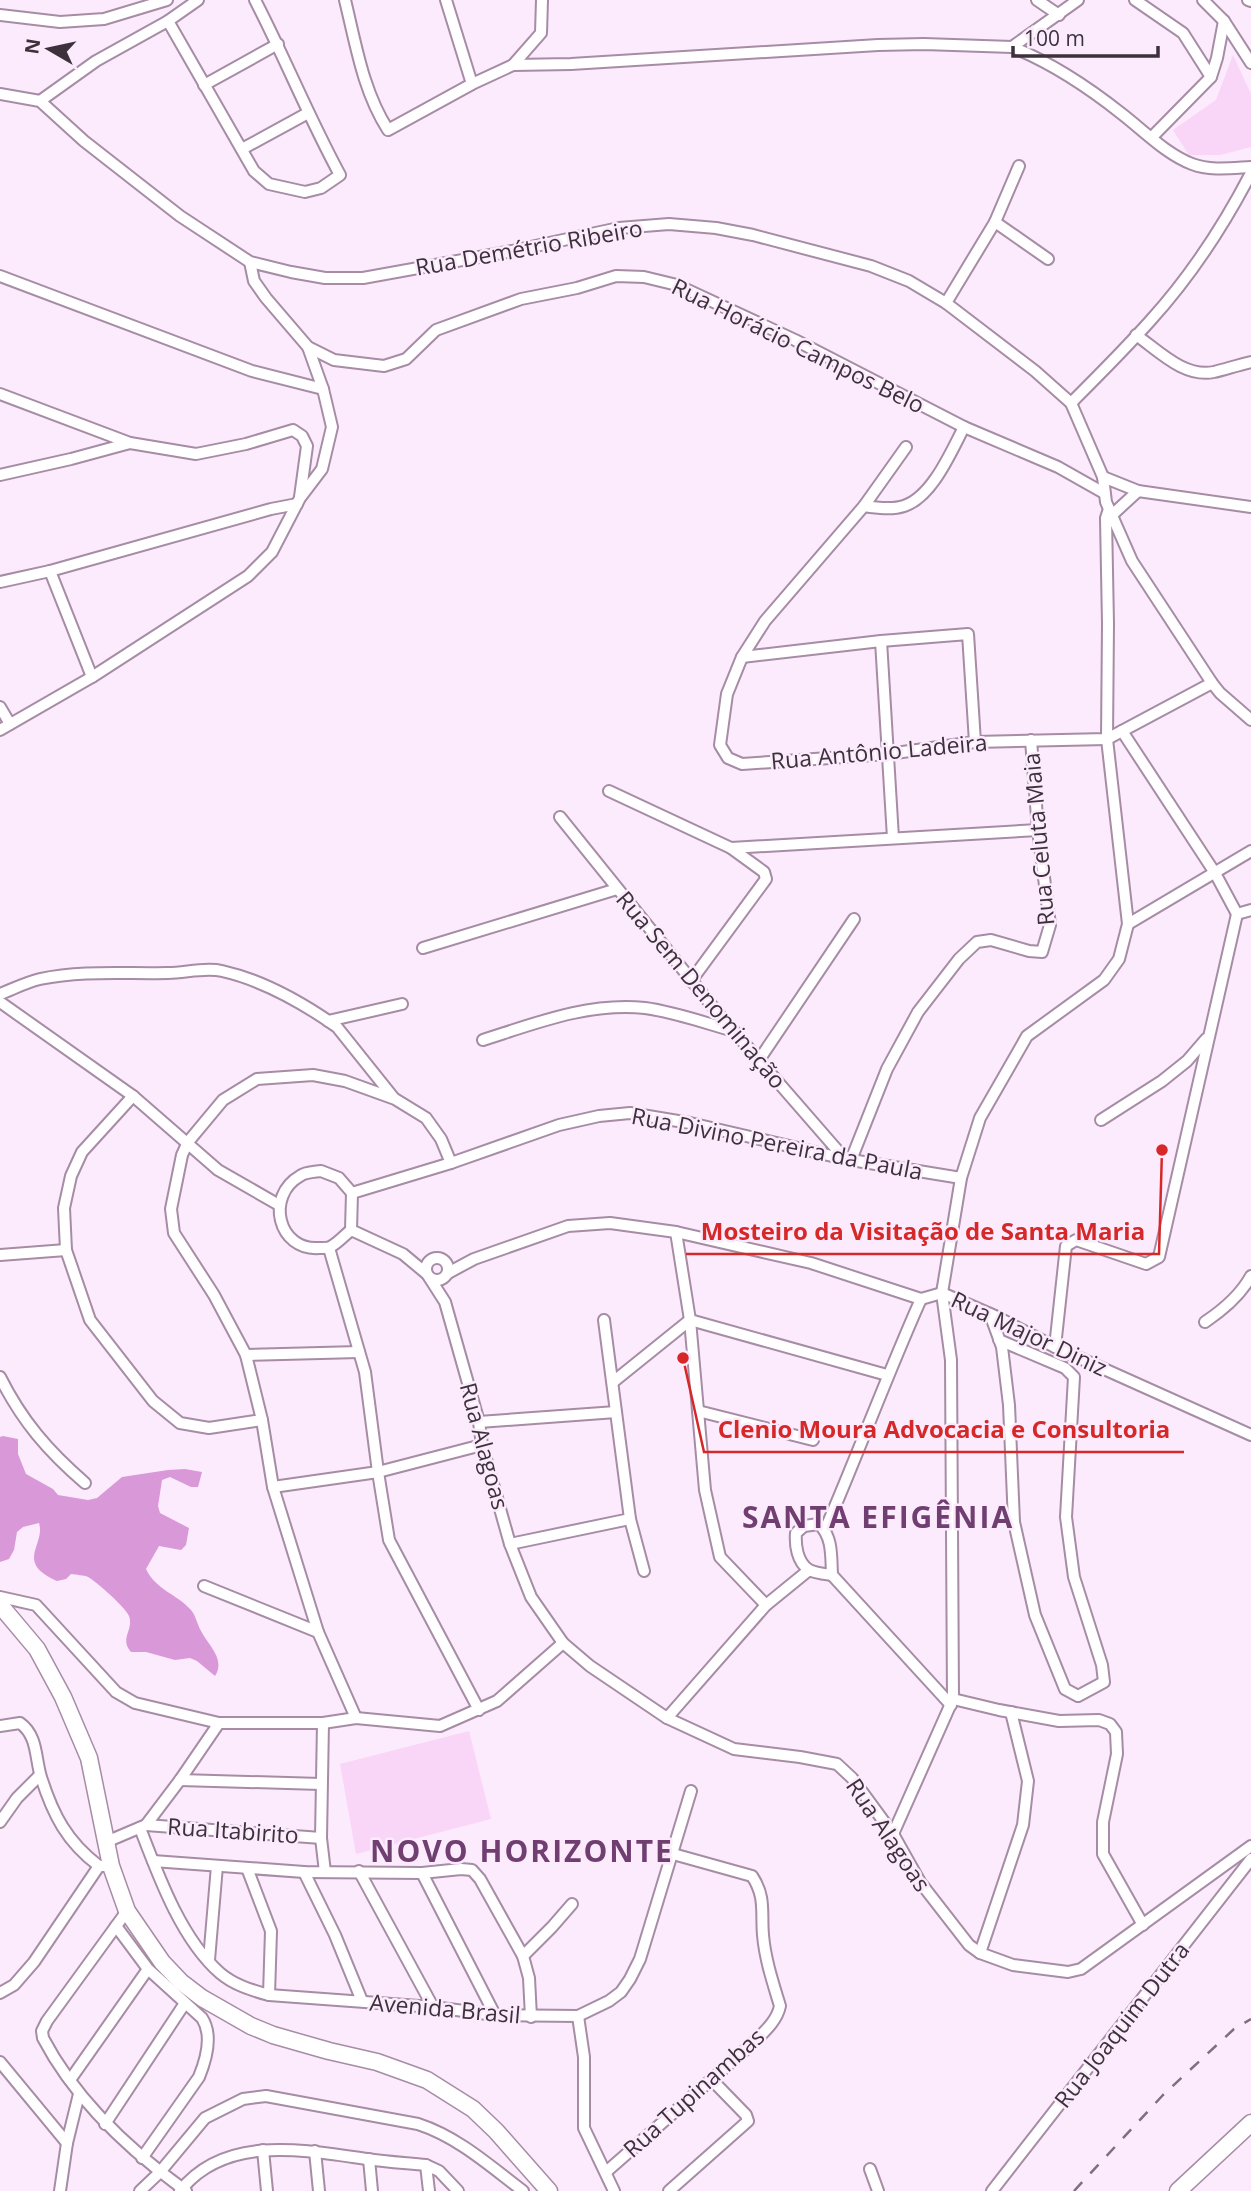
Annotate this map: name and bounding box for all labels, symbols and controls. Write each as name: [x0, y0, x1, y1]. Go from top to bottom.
north arrow: [14, 14, 84, 84]
scale bar: [1013, 14, 1158, 58]
text: 100 m: [1024, 24, 1085, 52]
text: N: [18, 37, 46, 56]
street label: Rua Demétrio Ribeiro: [413, 211, 645, 283]
street label: Rua Horácio Campos Belo: [667, 270, 930, 420]
street label: Rua Antônio Ladeira: [769, 726, 989, 776]
street label: Rua Celuta Maia: [1015, 751, 1061, 927]
street label: Rua Sem Denominação: [609, 884, 794, 1095]
street label: Rua Divino Pereira da Paula: [629, 1099, 925, 1187]
callout: Mosteiro da Visitação de Santa Maria: [686, 1209, 1159, 1254]
text: Mosteiro da Visitação de Santa Maria: [701, 1214, 1145, 1247]
street label: Rua Major Diniz: [946, 1283, 1113, 1383]
street label: Rua Alagoas: [453, 1379, 517, 1513]
callout: Clenio Moura Advocacia e Consultoria: [704, 1407, 1184, 1452]
text: Clenio Moura Advocacia e Consultoria: [718, 1412, 1170, 1445]
district label: SANTA EFIGÊNIA: [742, 1496, 1014, 1537]
street label: Rua Alagoas: [839, 1771, 939, 1897]
street label: Rua Itabirito: [166, 1809, 300, 1851]
district label: NOVO HORIZONTE: [370, 1830, 674, 1871]
street label: Rua Joaquim Dutra: [1046, 1935, 1196, 2114]
street label: Avenida Brasil: [368, 1985, 522, 2031]
street label: Rua Tupinambas: [616, 2020, 771, 2164]

